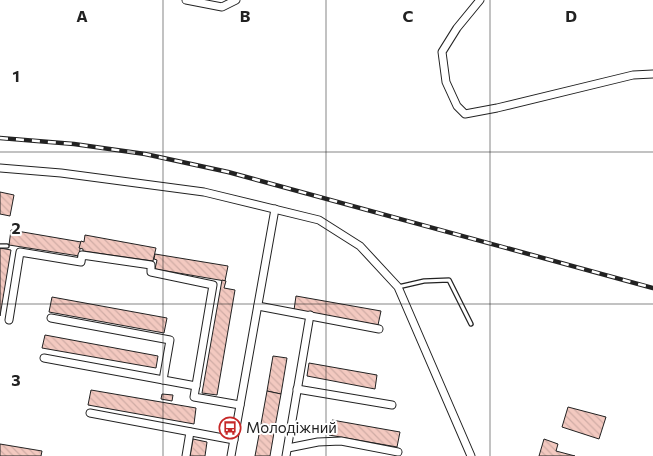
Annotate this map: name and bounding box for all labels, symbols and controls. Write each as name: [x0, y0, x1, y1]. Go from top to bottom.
text: A: [76, 6, 88, 25]
text: B: [240, 6, 251, 25]
text: C: [403, 6, 414, 25]
text: D: [565, 6, 577, 25]
text: 1: [12, 66, 20, 85]
text: 2: [11, 218, 21, 237]
text: 3: [11, 370, 21, 389]
bus stop icon: Молодіжний: [218, 416, 242, 440]
place label: Молодіжний: [246, 418, 337, 436]

